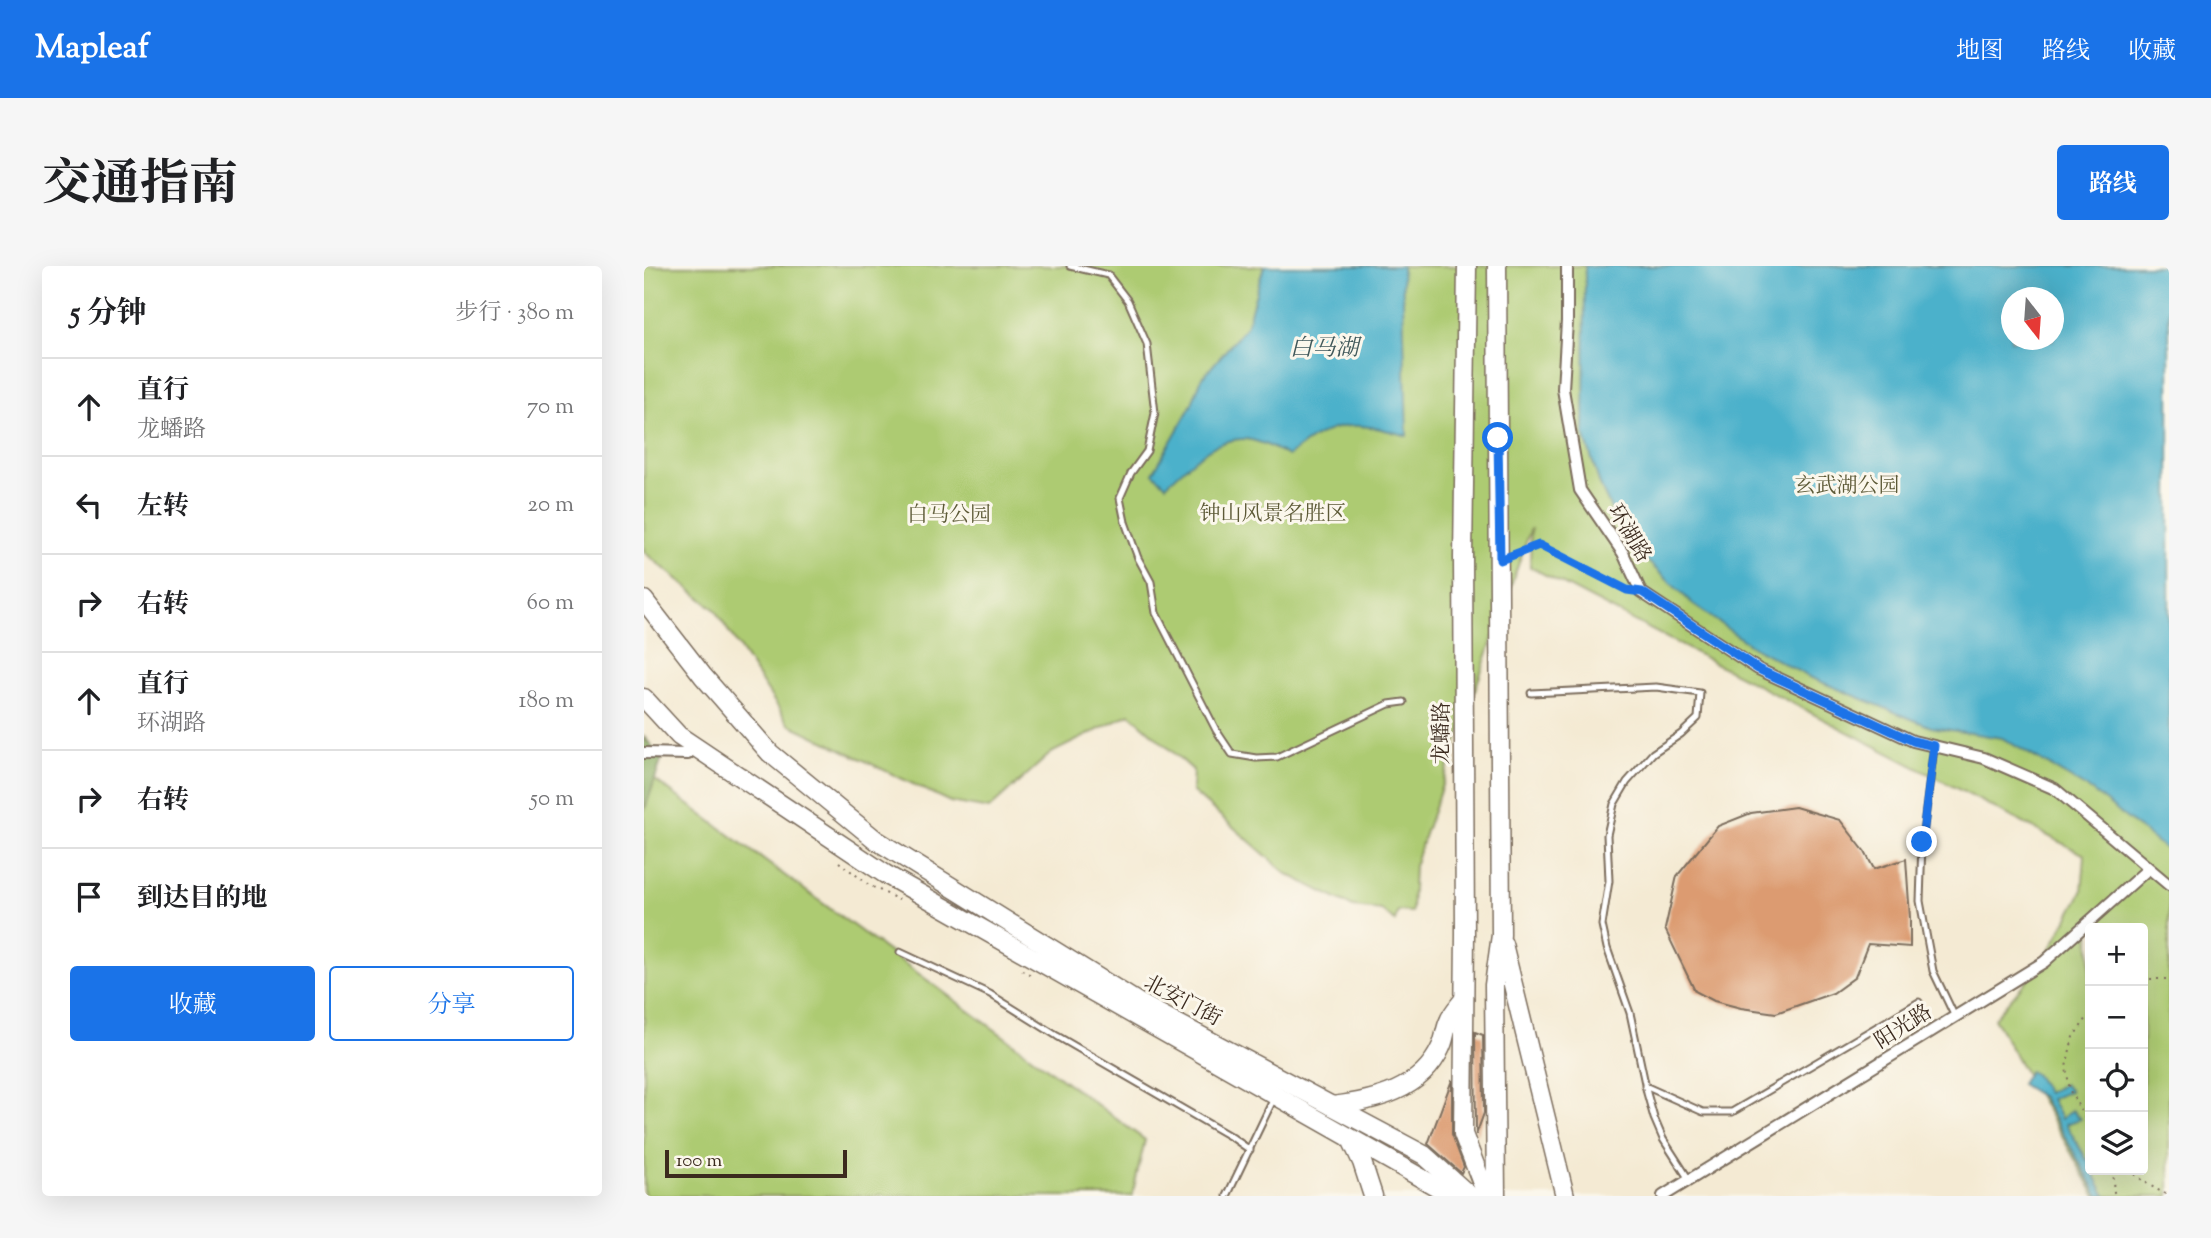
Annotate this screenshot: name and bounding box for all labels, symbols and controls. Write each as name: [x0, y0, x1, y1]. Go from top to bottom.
text: Mapleaf: [35, 25, 149, 73]
text: 地图: [1956, 35, 2004, 69]
text: 路线: [2042, 35, 2090, 69]
text: 收藏: [2128, 35, 2176, 69]
button: 路线: [2057, 145, 2169, 220]
text: 交通指南: [42, 152, 238, 222]
north arrow: [2001, 287, 2064, 350]
text: 5 分钟: [70, 293, 147, 336]
text: 步行 · 380 m: [456, 297, 574, 330]
water label: 白马湖: [1290, 333, 1363, 366]
text: 直行: [137, 373, 189, 410]
icon: ahead: [70, 388, 108, 426]
text: 70 m: [527, 391, 574, 424]
text: 龙蟠路: [137, 414, 206, 447]
route start: [1482, 422, 1513, 453]
park label: 玄武湖公园: [1795, 472, 1900, 502]
icon: left: [70, 486, 108, 524]
text: 左转: [137, 489, 189, 526]
text: 20 m: [527, 489, 574, 522]
street label: 环湖路: [1599, 499, 1657, 569]
park label: 钟山风景名胜区: [1200, 500, 1347, 530]
park label: 白马公园: [907, 501, 991, 531]
icon: right: [70, 584, 108, 622]
text: 右转: [137, 587, 189, 624]
text: 60 m: [526, 587, 574, 620]
text: 直行: [137, 667, 189, 704]
icon: ahead: [70, 682, 108, 720]
text: 180 m: [519, 685, 574, 718]
street label: 龙蟠路: [1428, 702, 1458, 765]
text: 环湖路: [137, 708, 206, 741]
icon: right: [70, 780, 108, 818]
text: 右转: [137, 783, 189, 820]
text: 50 m: [530, 783, 574, 816]
route end: [1906, 826, 1937, 857]
icon: arrive: [70, 878, 108, 916]
text: 到达目的地: [137, 881, 267, 918]
map controls: [2085, 923, 2148, 1175]
button: +: [2085, 923, 2148, 986]
button: 收藏: [70, 966, 315, 1041]
button: 分享: [329, 966, 574, 1041]
street label: 北安门街: [1138, 969, 1226, 1035]
button: −: [2085, 986, 2148, 1049]
street label: 阳光路: [1869, 998, 1939, 1057]
button: locate: [2085, 1049, 2148, 1112]
button: layers: [2085, 1112, 2148, 1175]
scale bar: [665, 1147, 847, 1179]
text: 100 m: [676, 1148, 722, 1175]

